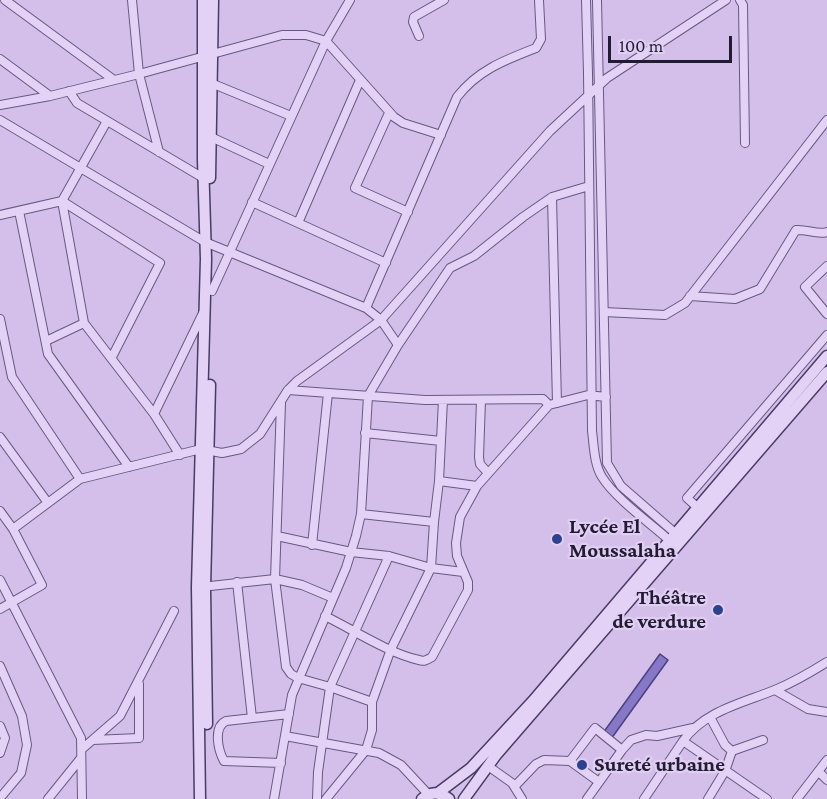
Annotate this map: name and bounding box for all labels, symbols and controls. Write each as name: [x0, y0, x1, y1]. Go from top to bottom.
scale bar: [611, 24, 736, 62]
text: 100 m: [619, 36, 663, 56]
place label: Lycée El Moussalaha: [569, 514, 676, 564]
marker: Lycée El Moussalaha: [550, 532, 564, 546]
place label: Théâtre de verdure: [612, 585, 706, 635]
marker: Théâtre de verdure: [711, 603, 725, 617]
place label: Sureté urbaine: [594, 752, 725, 778]
marker: Sureté urbaine: [575, 758, 589, 772]

